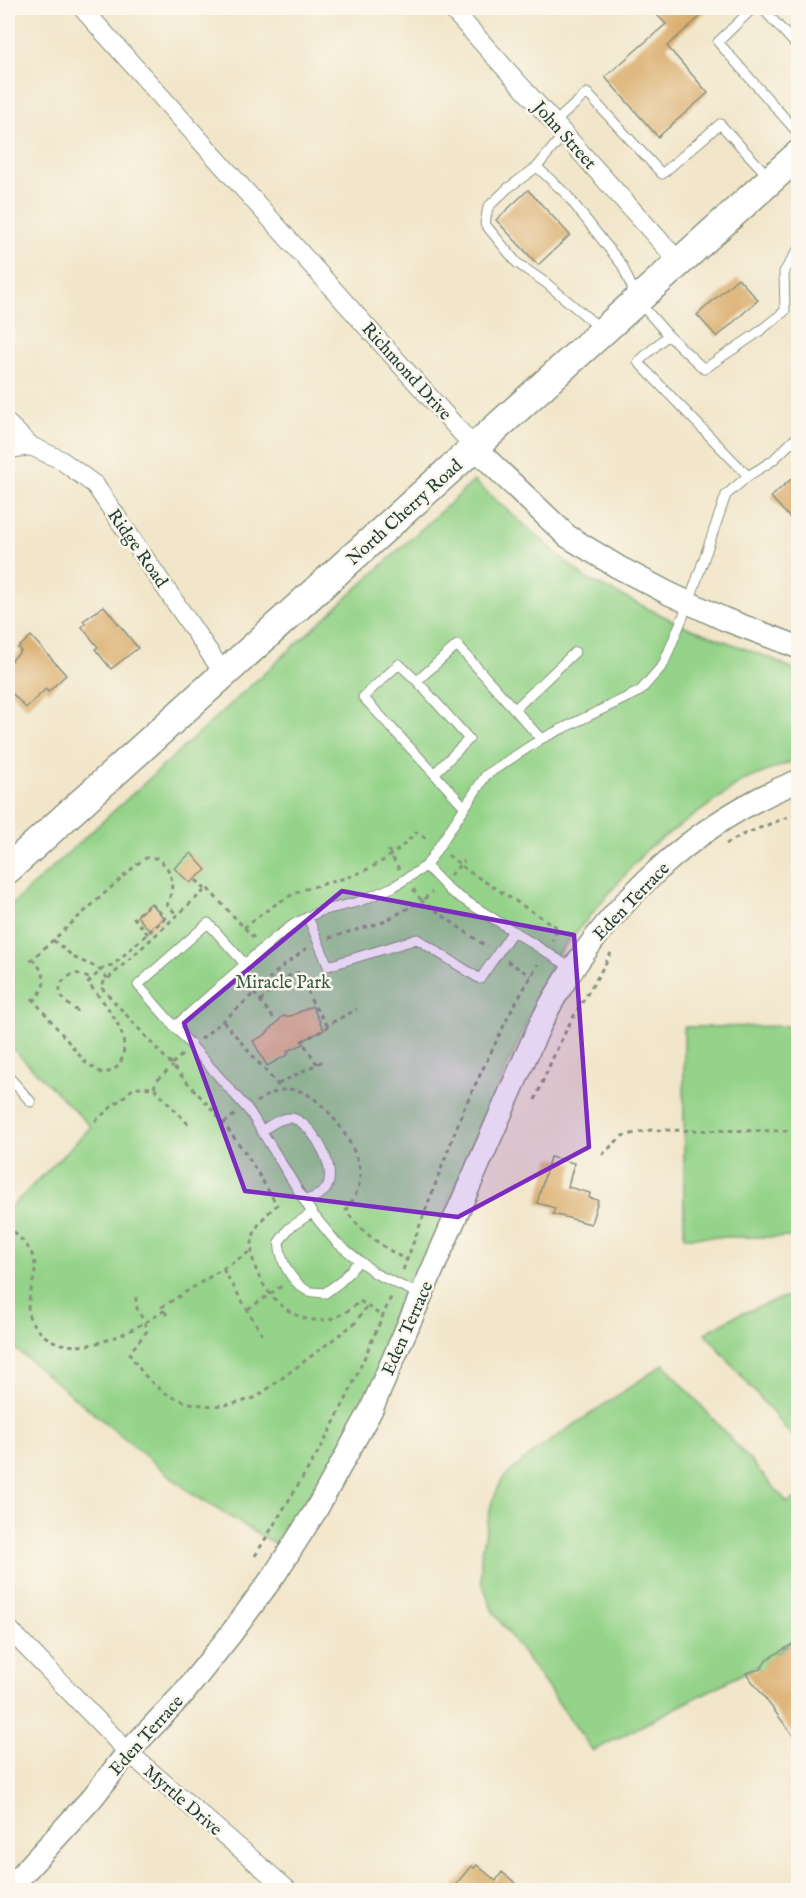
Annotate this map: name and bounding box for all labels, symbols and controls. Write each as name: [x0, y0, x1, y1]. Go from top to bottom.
street label: John Street: [526, 96, 601, 175]
street label: Richmond Drive: [356, 318, 456, 426]
street label: North Cherry Road: [342, 455, 468, 571]
street label: Ridge Road: [101, 505, 172, 593]
street label: Eden Terrace: [589, 858, 675, 946]
park label: Miracle Park: [235, 972, 331, 995]
street label: Eden Terrace: [377, 1278, 439, 1379]
street label: Eden Terrace: [105, 1691, 189, 1781]
street label: Myrtle Drive: [138, 1761, 226, 1842]

